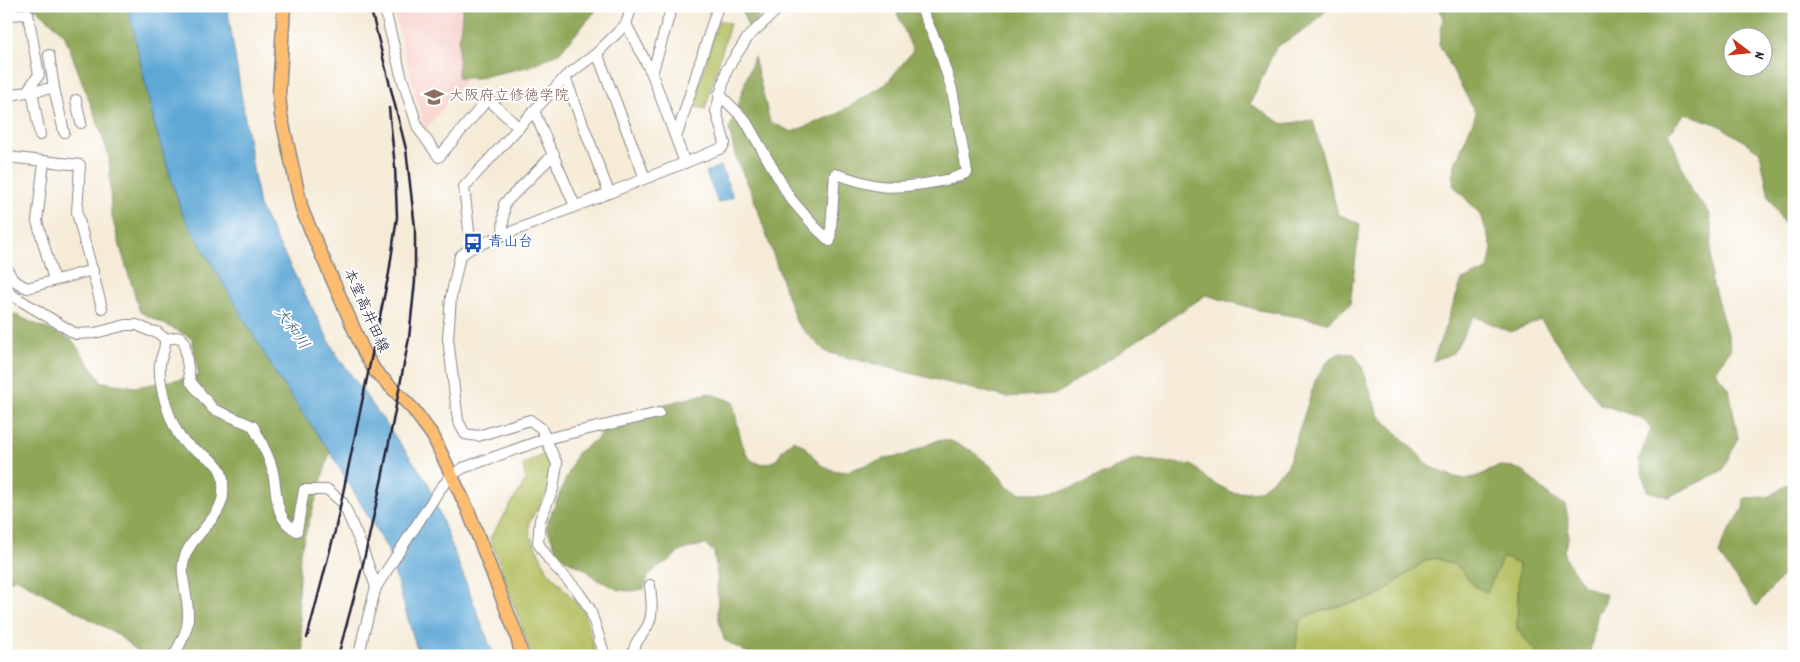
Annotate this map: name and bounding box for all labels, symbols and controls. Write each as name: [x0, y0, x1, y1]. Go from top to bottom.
north arrow: [1722, 28, 1772, 78]
text: N: [1748, 49, 1769, 61]
school or university icon: 大阪府立修徳学院: [423, 86, 445, 108]
place label: 大阪府立修徳学院: [449, 86, 569, 108]
bus stop icon: 青山台: [462, 232, 484, 254]
place label: 青山台: [488, 232, 533, 254]
street label: 本堂高井田線: [337, 265, 393, 357]
water label: 大和川: [268, 303, 314, 355]

